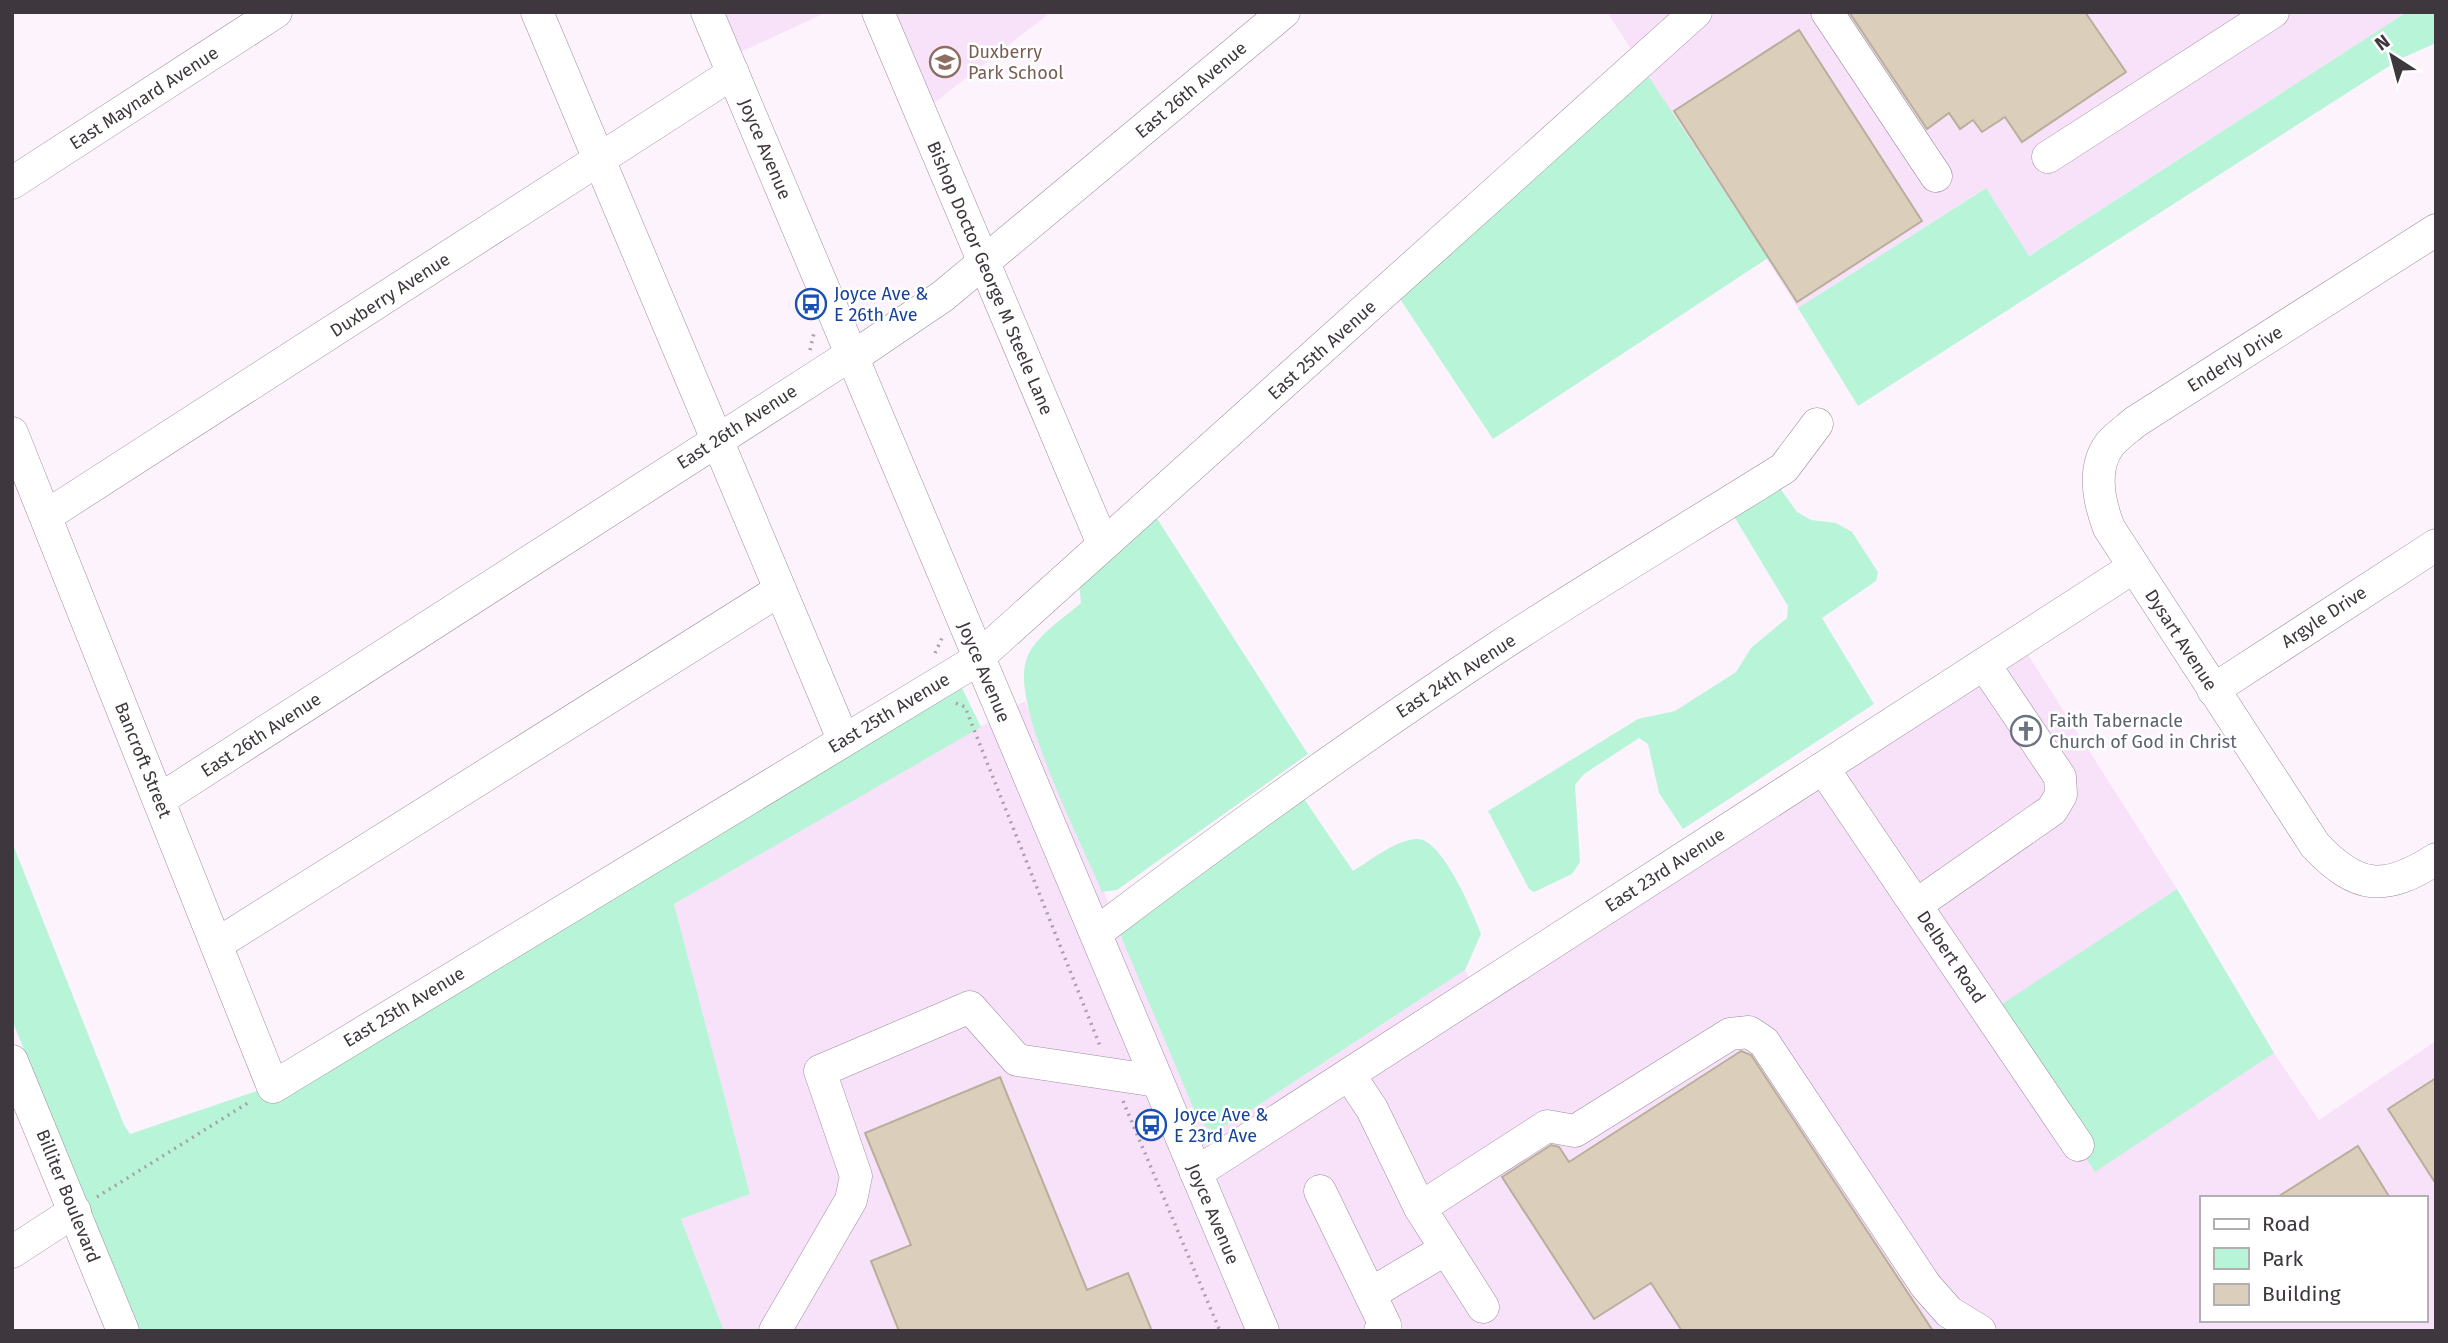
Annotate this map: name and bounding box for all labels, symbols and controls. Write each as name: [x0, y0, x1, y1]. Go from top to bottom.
north arrow: [2357, 21, 2427, 91]
text: N: [2370, 30, 2394, 56]
street label: East 26th Avenue: [1131, 37, 1251, 143]
place label: Duxberry Park School: [968, 41, 1063, 84]
street label: East Maynard Avenue: [65, 42, 223, 154]
school or university icon: Duxberry Park School: [928, 45, 962, 79]
street label: Joyce Avenue: [734, 95, 796, 203]
street label: Bishop Doctor George M Steele Lane: [922, 138, 1058, 418]
street label: Duxberry Avenue: [326, 248, 454, 342]
place label: Joyce Ave & E 26th Ave: [834, 283, 928, 326]
bus stop icon: Joyce Ave & E 26th Ave: [794, 287, 828, 321]
street label: East 25th Avenue: [1263, 296, 1381, 404]
street label: Enderly Drive: [2183, 321, 2287, 397]
street label: East 26th Avenue: [673, 380, 801, 474]
street label: Argyle Drive: [2277, 581, 2371, 653]
street label: Dysart Avenue: [2140, 585, 2222, 695]
street label: Joyce Avenue: [953, 618, 1015, 726]
street label: East 24th Avenue: [1392, 629, 1520, 723]
street label: East 25th Avenue: [824, 668, 954, 758]
street label: East 26th Avenue: [197, 688, 325, 782]
street label: Bancroft Street: [110, 699, 176, 822]
place label: Faith Tabernacle Church of God in Christ: [2049, 710, 2237, 753]
church icon: Faith Tabernacle Church of God in Christ: [2009, 714, 2043, 748]
street label: East 23rd Avenue: [1601, 823, 1729, 917]
street label: Delbert Road: [1912, 907, 1990, 1007]
street label: East 25th Avenue: [339, 962, 469, 1052]
place label: Joyce Ave & E 23rd Ave: [1174, 1104, 1268, 1147]
bus stop icon: Joyce Ave & E 23rd Ave: [1134, 1108, 1168, 1142]
street label: Billiter Boulevard: [31, 1126, 105, 1266]
street label: Joyce Avenue: [1182, 1160, 1244, 1268]
legend: [2200, 1196, 2427, 1322]
text: Road: [2262, 1211, 2310, 1237]
text: Park: [2262, 1246, 2304, 1272]
text: Building: [2262, 1281, 2341, 1307]

